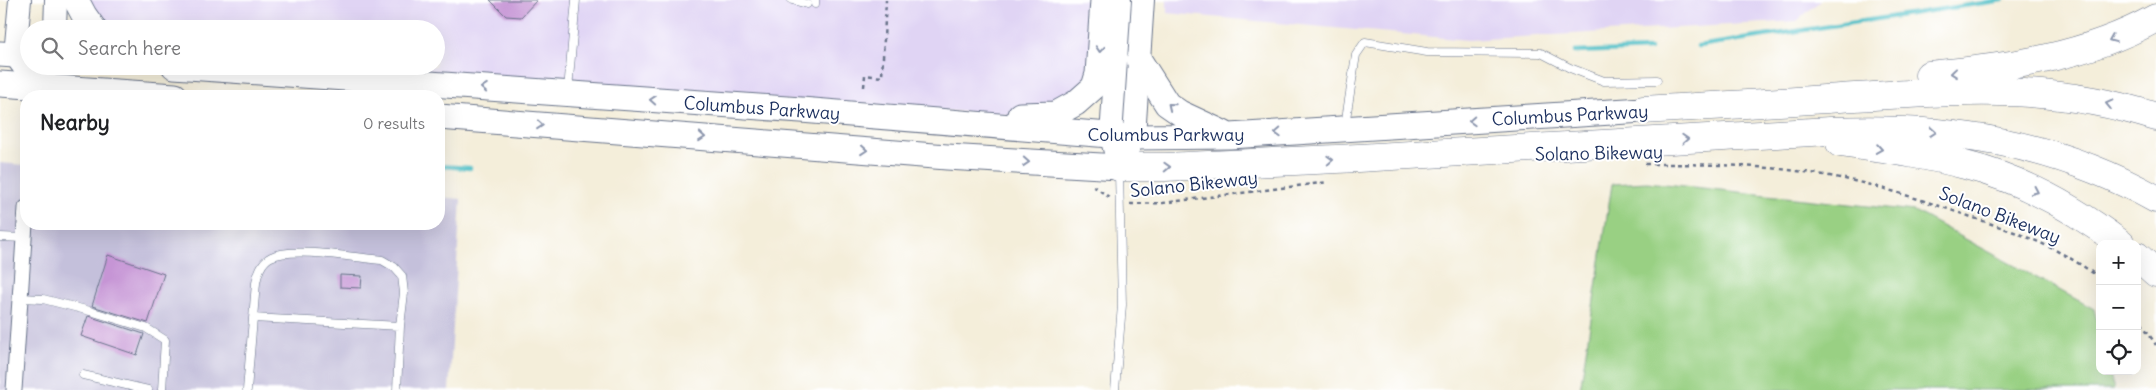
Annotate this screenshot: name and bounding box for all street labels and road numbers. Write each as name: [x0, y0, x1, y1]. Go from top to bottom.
street label: Columbus Parkway: [683, 91, 841, 125]
street label: Columbus Parkway: [1491, 99, 1649, 131]
street label: Columbus Parkway: [1088, 123, 1244, 146]
street label: Solano Bikeway: [1535, 140, 1663, 166]
street label: Solano Bikeway: [1129, 166, 1259, 202]
street label: Solano Bikeway: [1936, 181, 2064, 249]

